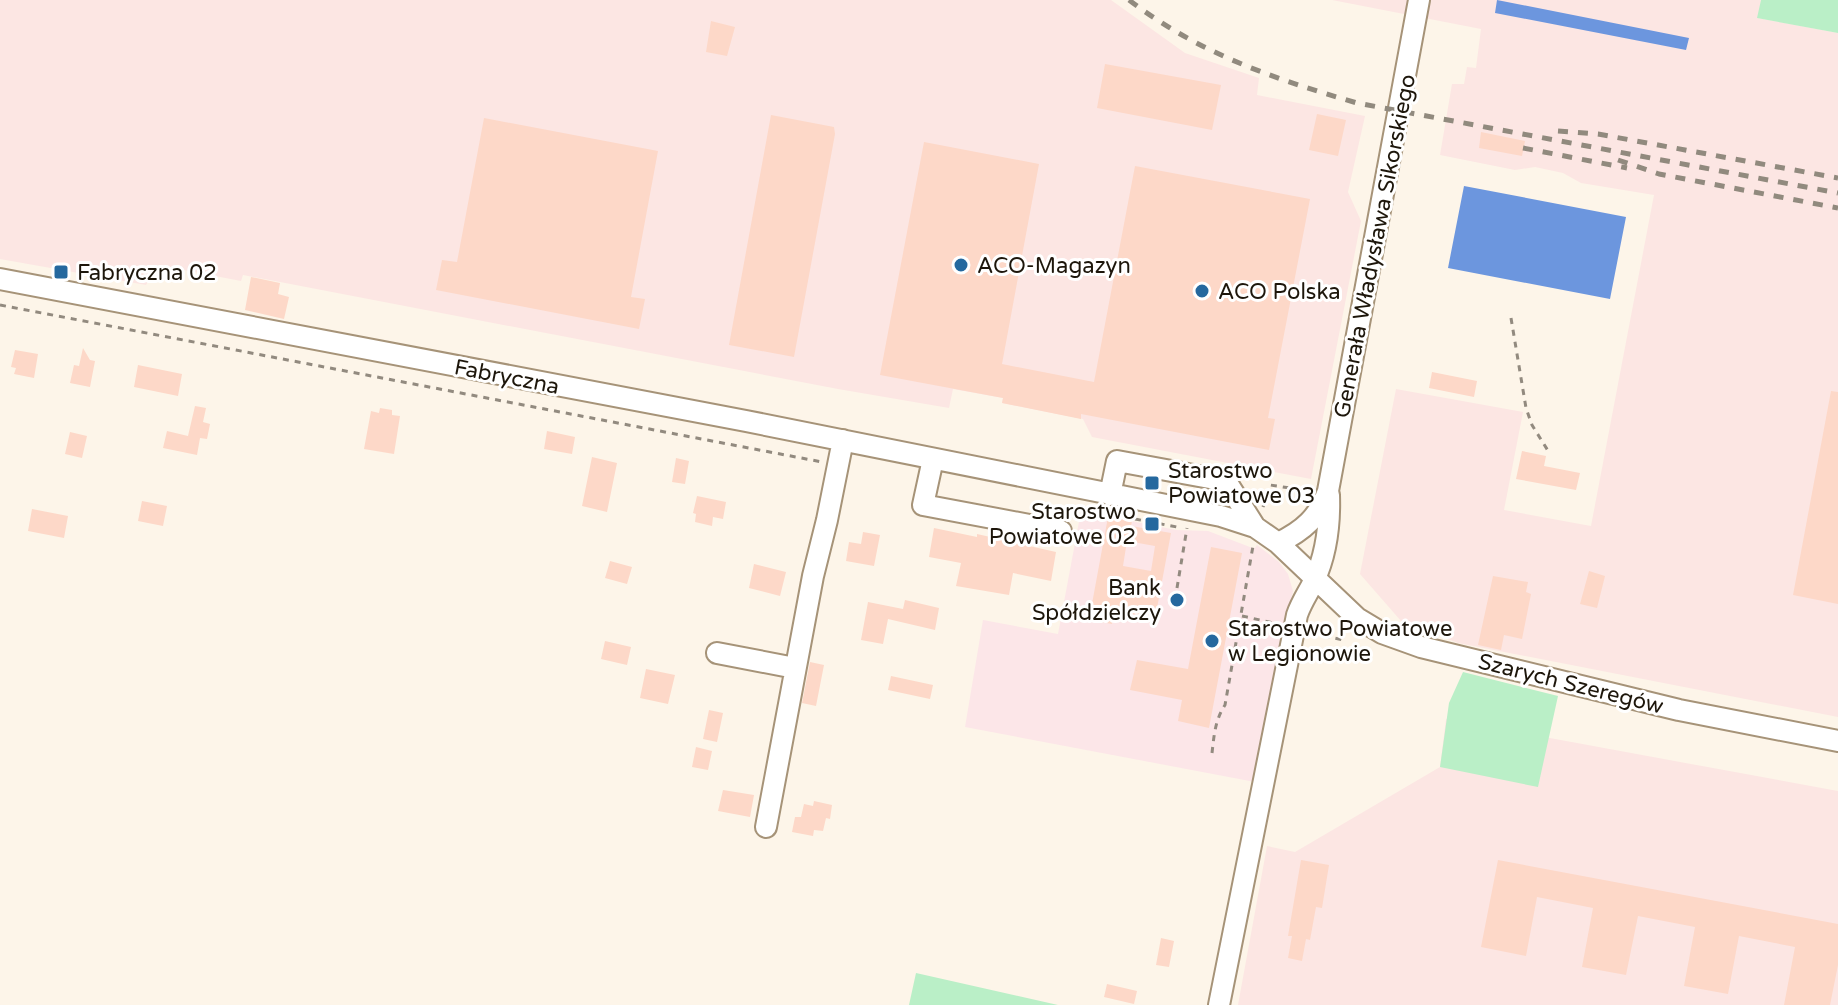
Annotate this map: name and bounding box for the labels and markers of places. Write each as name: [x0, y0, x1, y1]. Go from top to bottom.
place label: ACO-Magazyn: [977, 253, 1131, 279]
marker: ACO-Magazyn: [952, 256, 970, 274]
place label: Fabryczna 02: [77, 260, 217, 286]
marker: Fabryczna 02: [52, 263, 70, 281]
place label: ACO Polska: [1218, 279, 1341, 305]
marker: ACO Polska: [1193, 282, 1211, 300]
place label: Starostwo Powiatowe 03: [1168, 458, 1315, 509]
marker: Starostwo Powiatowe 03: [1143, 474, 1161, 492]
place label: Starostwo Powiatowe 02: [989, 499, 1136, 550]
marker: Starostwo Powiatowe 02: [1143, 515, 1161, 533]
place label: Bank Spółdzielczy: [1032, 575, 1161, 626]
marker: Bank Spółdzielczy: [1168, 591, 1186, 609]
place label: Starostwo Powiatowe w Legionowie: [1228, 616, 1452, 667]
marker: Starostwo Powiatowe w Legionowie: [1203, 632, 1221, 650]

